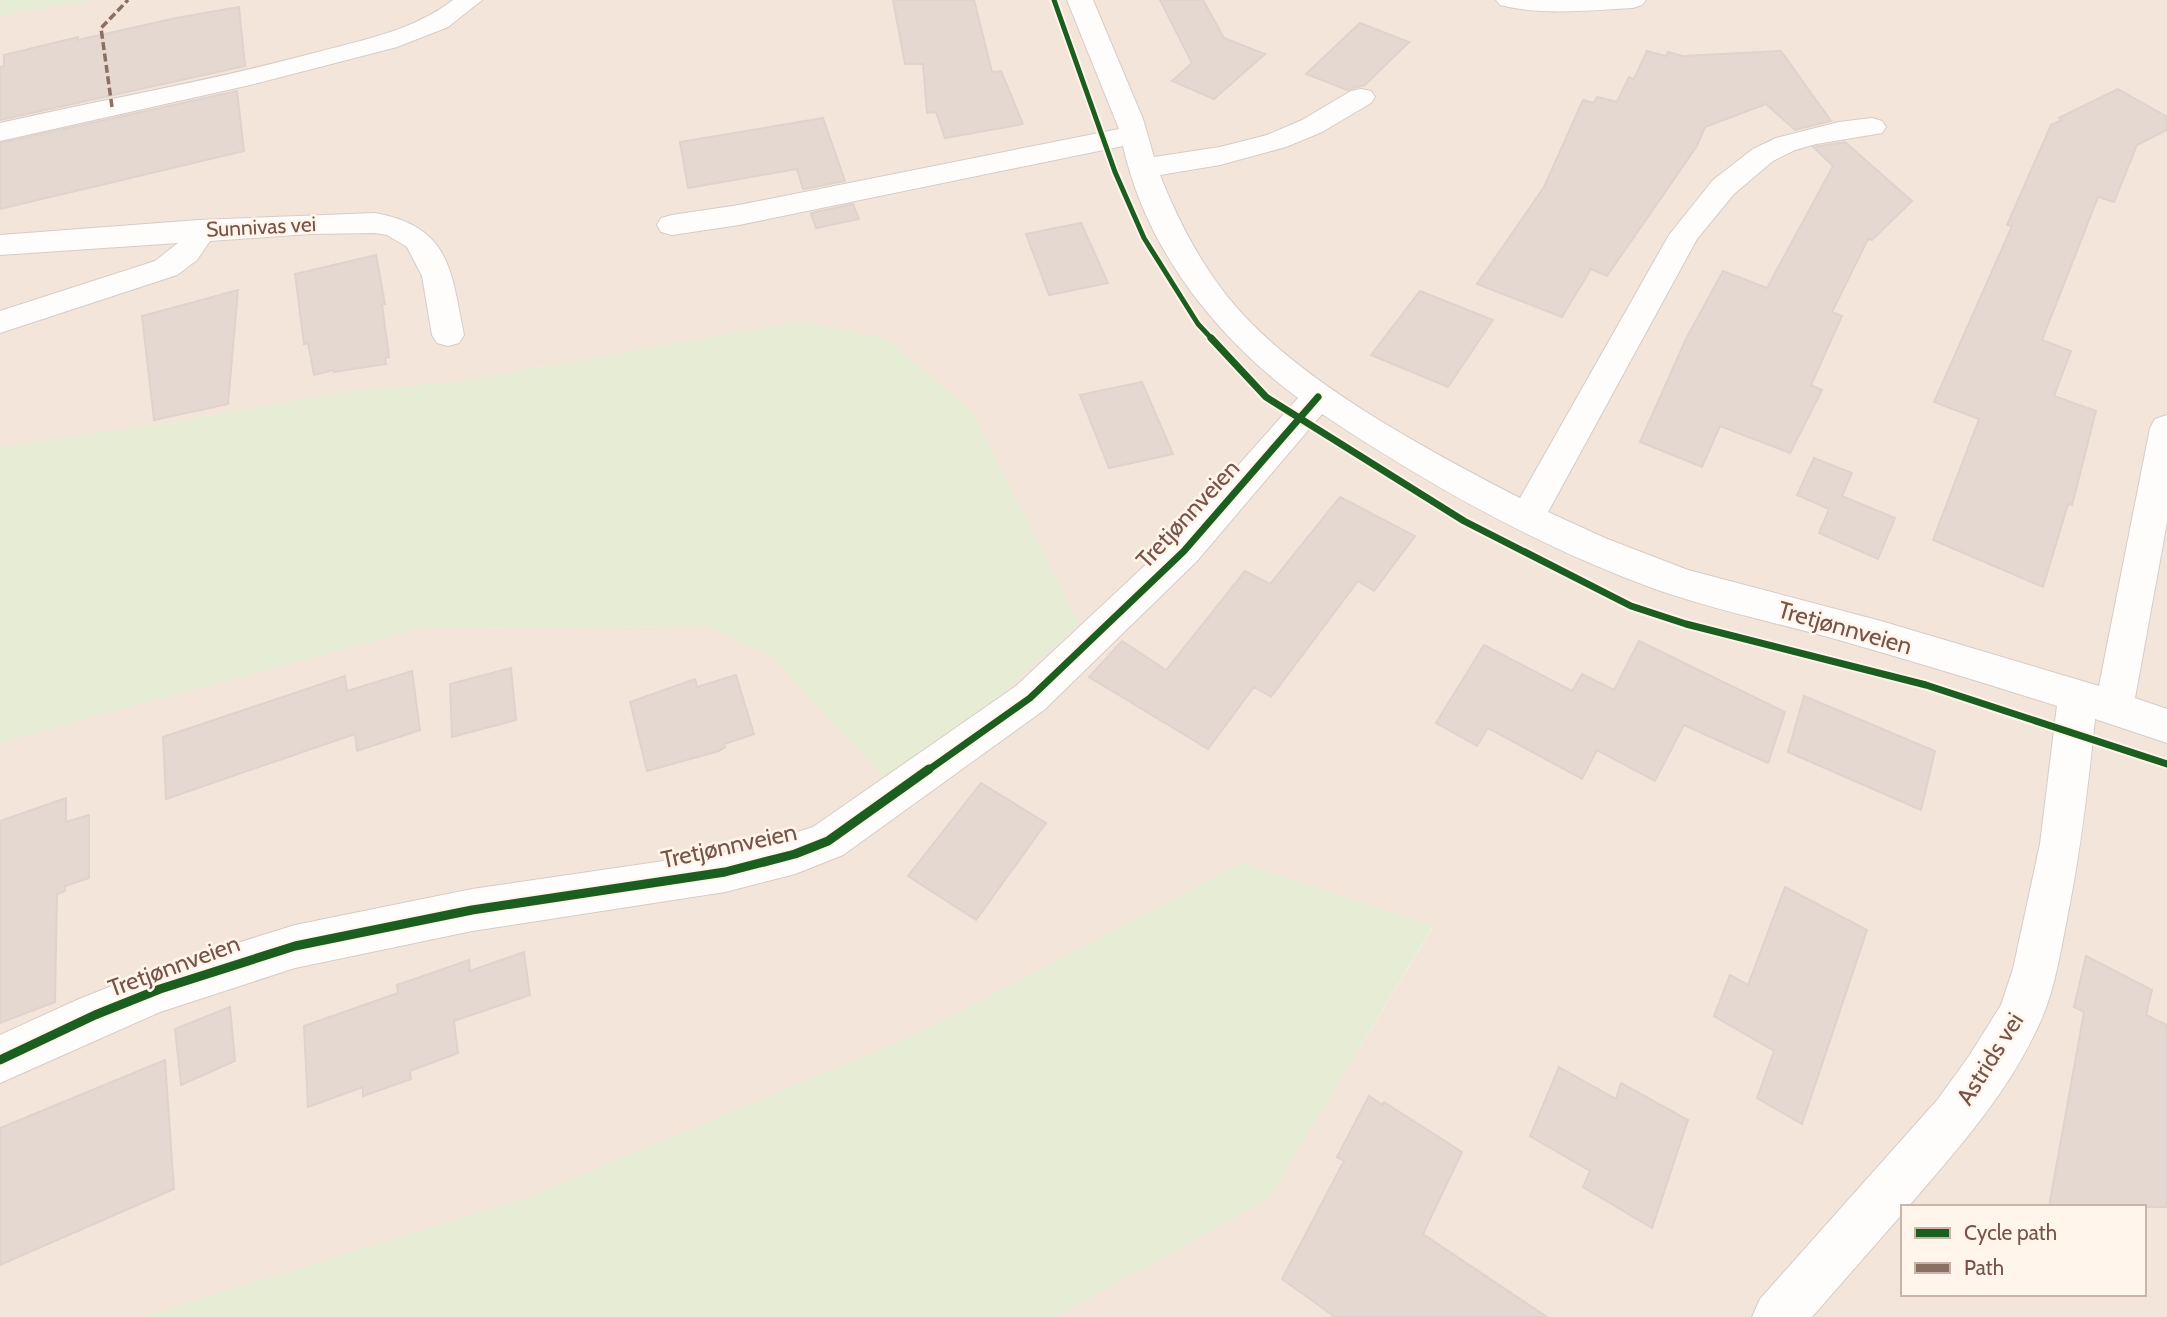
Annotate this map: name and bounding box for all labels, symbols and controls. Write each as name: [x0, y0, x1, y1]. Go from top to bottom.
street label: Sunnivas vei: [205, 211, 317, 242]
street label: Tretjønnveien: [1130, 453, 1245, 574]
street label: Tretjønnveien: [1775, 595, 1915, 660]
street label: Tretjønnveien: [658, 817, 799, 874]
street label: Tretjønnveien: [104, 928, 244, 1003]
street label: Astrids vei: [1950, 1007, 2029, 1110]
legend: [1901, 1205, 2146, 1296]
text: Cycle path: [1964, 1220, 2057, 1245]
text: Path: [1964, 1255, 2004, 1280]

